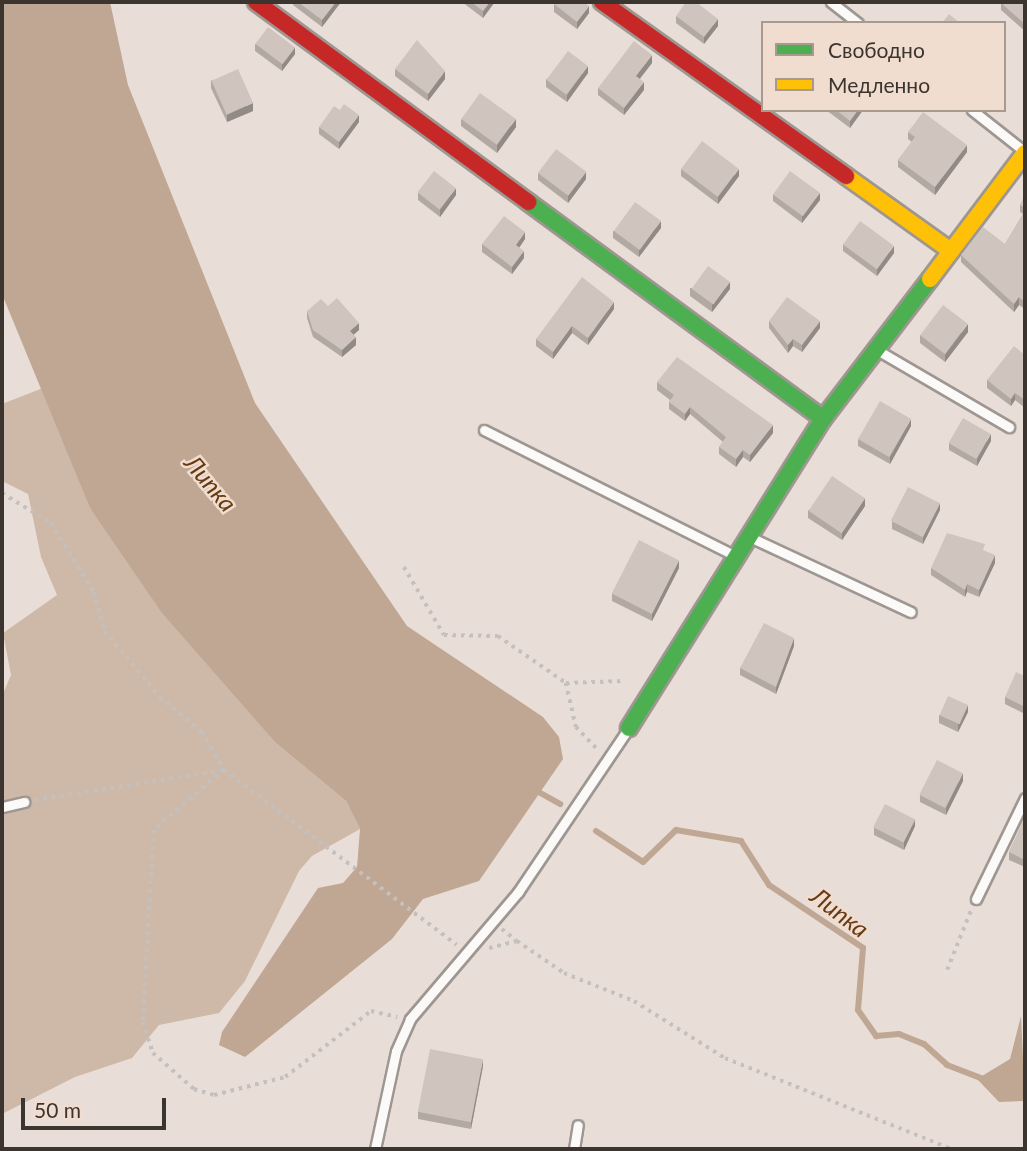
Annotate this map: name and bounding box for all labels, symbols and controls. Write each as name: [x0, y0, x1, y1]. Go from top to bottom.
legend: [761, 21, 1006, 112]
text: Свободно: [828, 37, 925, 62]
text: Медленно: [828, 72, 930, 97]
water label: Липка: [179, 449, 243, 517]
water label: Липка: [805, 881, 875, 943]
scale bar: [24, 1084, 170, 1128]
text: 50 m: [34, 1097, 81, 1122]

